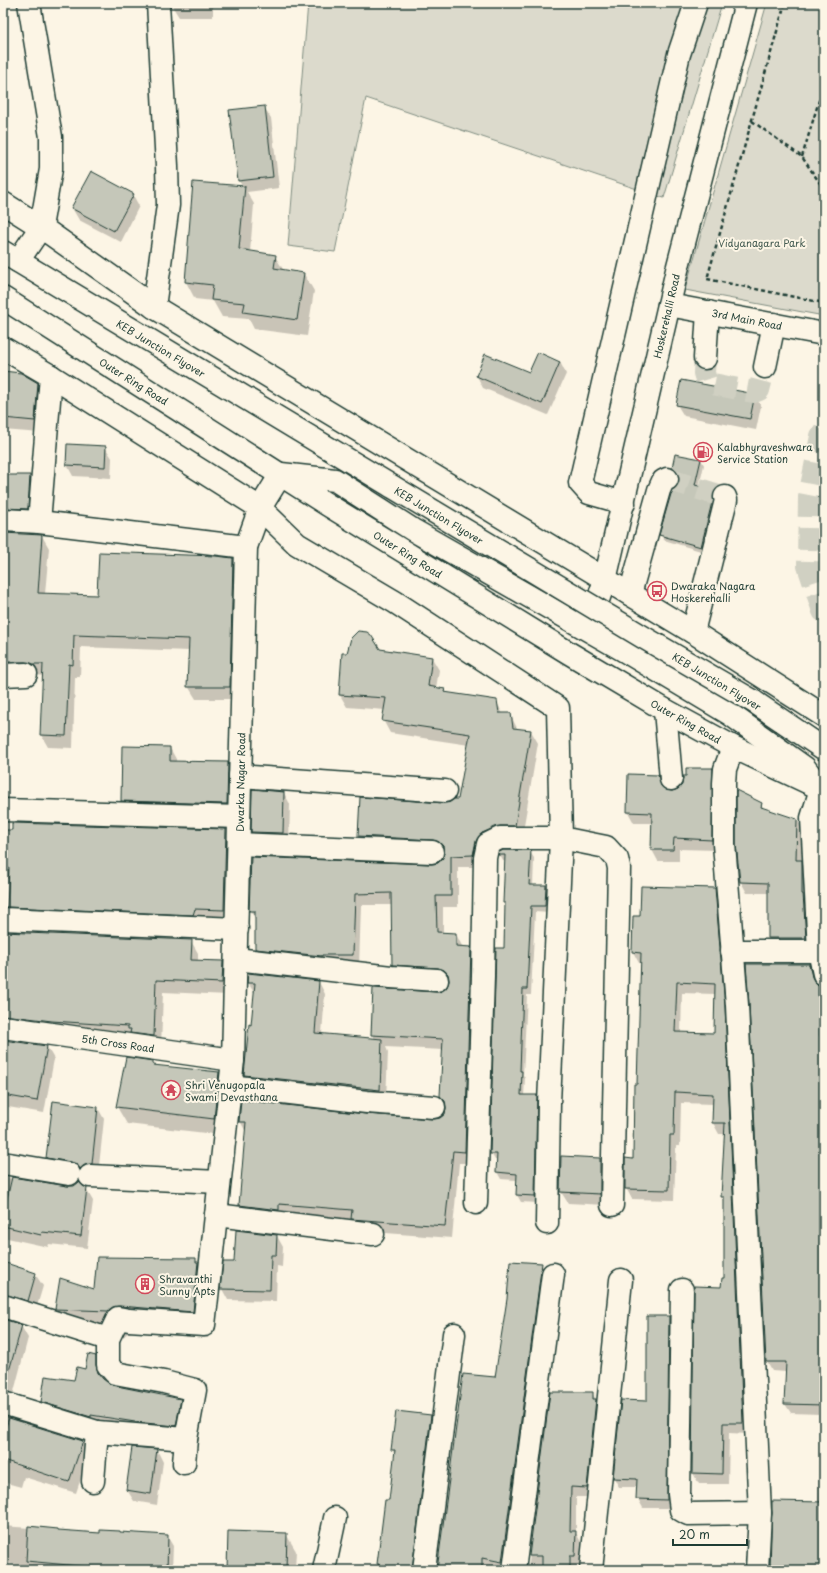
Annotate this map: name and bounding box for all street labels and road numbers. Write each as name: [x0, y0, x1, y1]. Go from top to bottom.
street label: Hoskerehalli Road: [649, 272, 683, 360]
street label: 3rd Main Road: [710, 305, 784, 333]
street label: KEB Junction Flyover: [113, 315, 209, 382]
street label: Outer Ring Road: [97, 354, 171, 408]
street label: KEB Junction Flyover: [391, 482, 487, 549]
street label: Outer Ring Road: [371, 527, 445, 581]
street label: KEB Junction Flyover: [669, 648, 765, 715]
street label: Outer Ring Road: [648, 695, 724, 747]
street label: Dwarka Nagar Road: [232, 732, 248, 832]
street label: 5th Cross Road: [81, 1030, 156, 1056]

